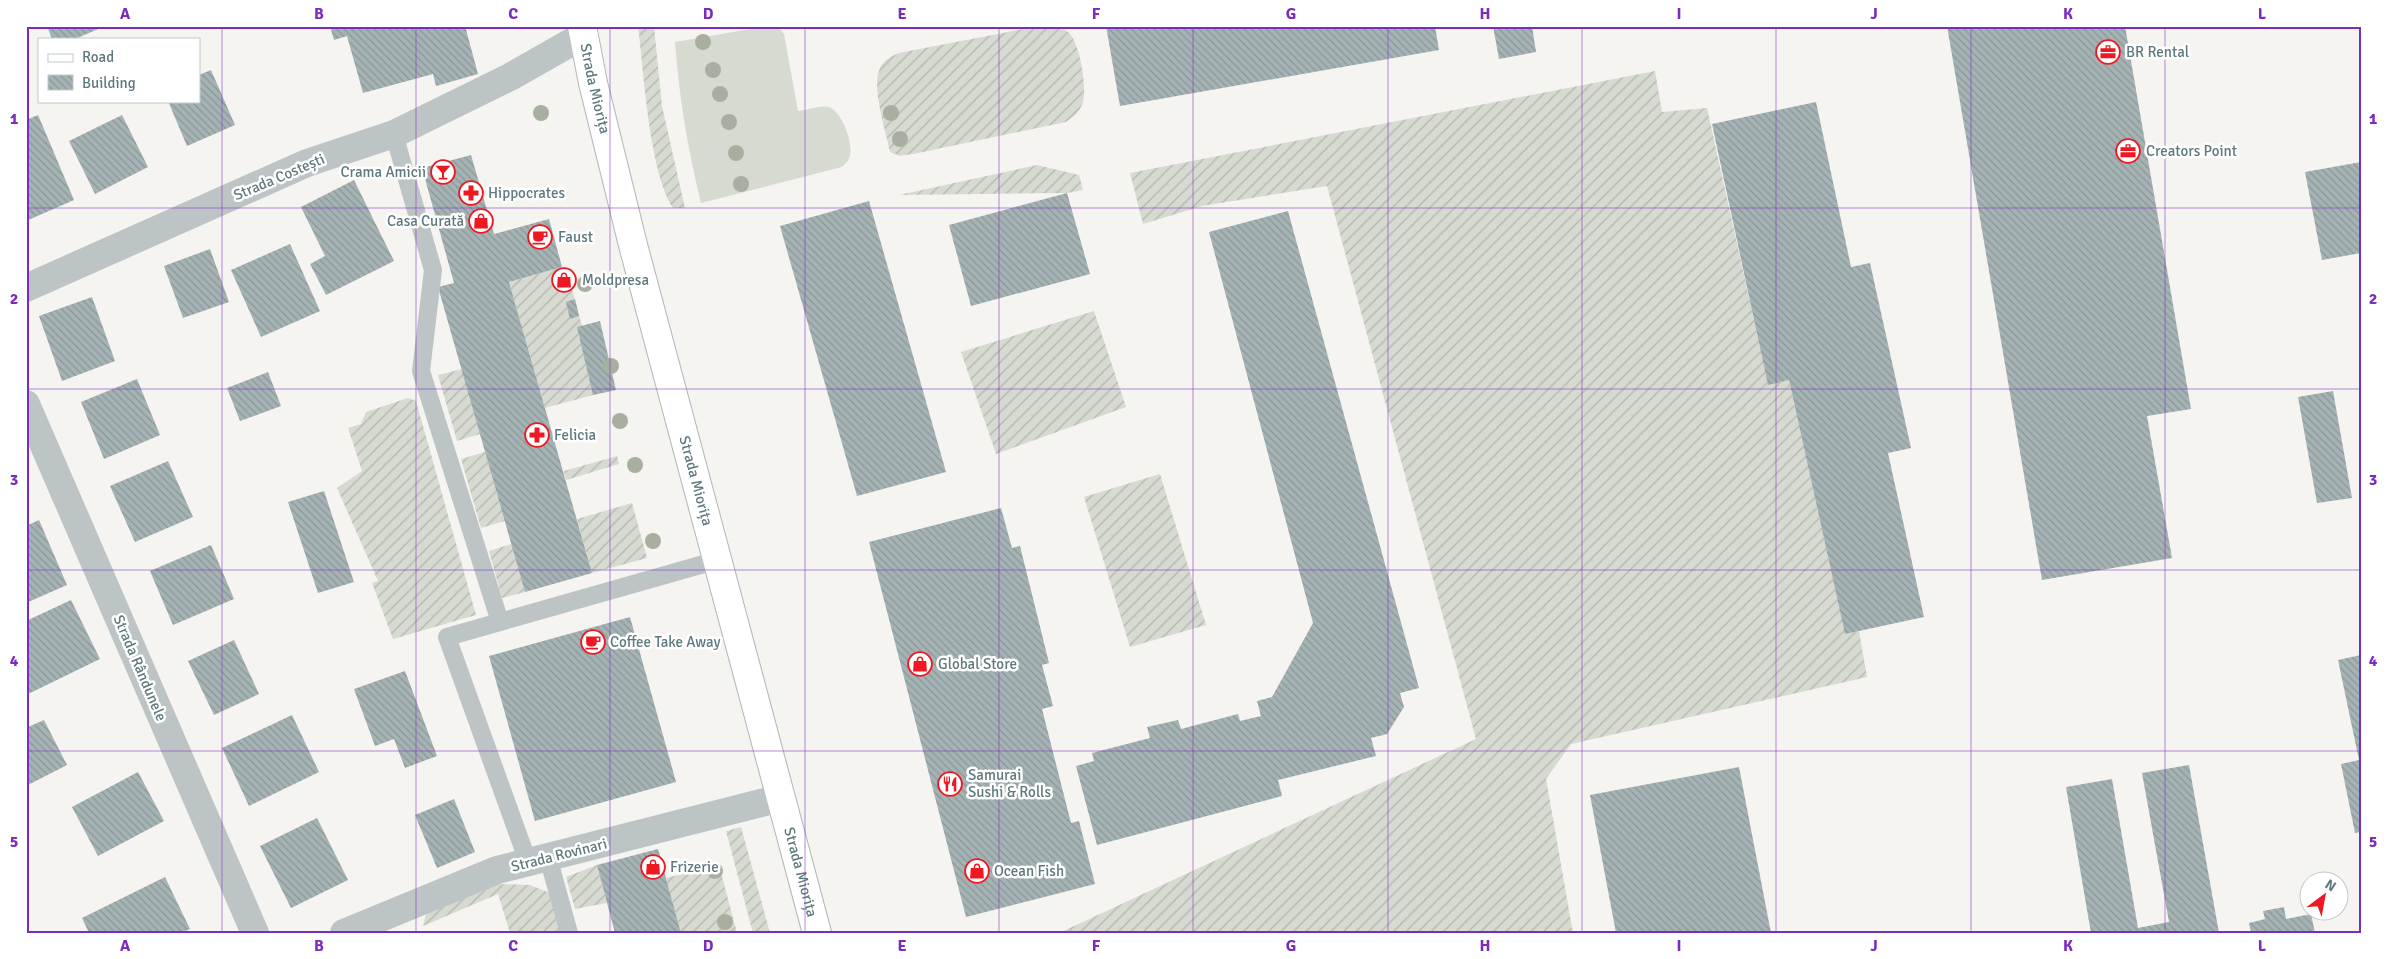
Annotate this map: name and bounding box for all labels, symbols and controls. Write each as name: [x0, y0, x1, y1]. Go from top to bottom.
text: A: [120, 4, 131, 24]
text: B: [314, 4, 324, 24]
text: C: [508, 4, 518, 24]
text: D: [703, 4, 714, 24]
text: E: [897, 4, 907, 24]
text: F: [1092, 4, 1101, 24]
text: G: [1286, 4, 1296, 24]
text: H: [1480, 4, 1490, 24]
text: I: [1676, 4, 1682, 24]
text: J: [1870, 4, 1878, 24]
text: K: [2063, 4, 2073, 24]
text: L: [2258, 4, 2267, 24]
legend: [38, 38, 200, 102]
office icon: BR Rental: [2095, 39, 2121, 65]
street label: Strada Miorița: [577, 42, 614, 136]
place label: BR Rental: [2126, 43, 2189, 61]
text: Road: [82, 48, 114, 66]
text: Building: [82, 74, 136, 92]
text: 1: [10, 109, 19, 129]
text: 1: [2369, 109, 2378, 129]
office icon: Creators Point: [2115, 138, 2141, 164]
place label: Creators Point: [2146, 142, 2237, 160]
street label: Strada Costești: [231, 150, 327, 204]
bar icon: Crama Amicii: [430, 159, 456, 185]
place label: Crama Amicii: [340, 163, 426, 181]
pharmacy icon: Hippocrates: [458, 180, 484, 206]
place label: Hippocrates: [488, 184, 565, 202]
shop icon: Casa Curată: [468, 208, 494, 234]
place label: Casa Curată: [387, 212, 464, 230]
cafe icon: Faust: [527, 224, 553, 250]
place label: Faust: [558, 228, 593, 246]
shop icon: Moldpresa: [551, 267, 577, 293]
place label: Moldpresa: [582, 271, 649, 289]
text: 2: [10, 289, 18, 309]
text: 2: [2369, 289, 2377, 309]
pharmacy icon: Felicia: [524, 422, 550, 448]
place label: Felicia: [554, 426, 596, 444]
street label: Strada Miorița: [675, 434, 717, 528]
text: 3: [10, 470, 18, 490]
text: 3: [2369, 470, 2377, 490]
street label: Strada Rândunele: [110, 612, 170, 724]
cafe icon: Coffee Take Away: [580, 629, 606, 655]
place label: Coffee Take Away: [610, 633, 720, 651]
text: 4: [10, 651, 19, 671]
shop icon: Global Store: [907, 651, 933, 677]
text: 4: [2369, 651, 2378, 671]
place label: Global Store: [938, 655, 1017, 673]
place label: Samurai Sushi & Rolls: [968, 766, 1052, 801]
restaurant icon: Samurai Sushi & Rolls: [937, 771, 963, 797]
street label: Strada Miorița: [780, 825, 821, 919]
text: 5: [10, 832, 18, 852]
text: 5: [2369, 832, 2377, 852]
street label: Strada Rovinari: [509, 834, 609, 876]
shop icon: Frizerie: [640, 854, 666, 880]
place label: Frizerie: [670, 858, 719, 876]
shop icon: Ocean Fish: [964, 858, 990, 884]
place label: Ocean Fish: [994, 862, 1064, 880]
north arrow: [2300, 872, 2350, 922]
text: N: [2322, 876, 2339, 895]
text: A: [120, 936, 131, 956]
text: B: [314, 936, 324, 956]
text: C: [508, 936, 518, 956]
text: D: [703, 936, 714, 956]
text: E: [897, 936, 907, 956]
text: F: [1092, 936, 1101, 956]
text: G: [1286, 936, 1296, 956]
text: H: [1480, 936, 1490, 956]
text: I: [1676, 936, 1682, 956]
text: J: [1870, 936, 1878, 956]
text: K: [2063, 936, 2073, 956]
text: L: [2258, 936, 2267, 956]

